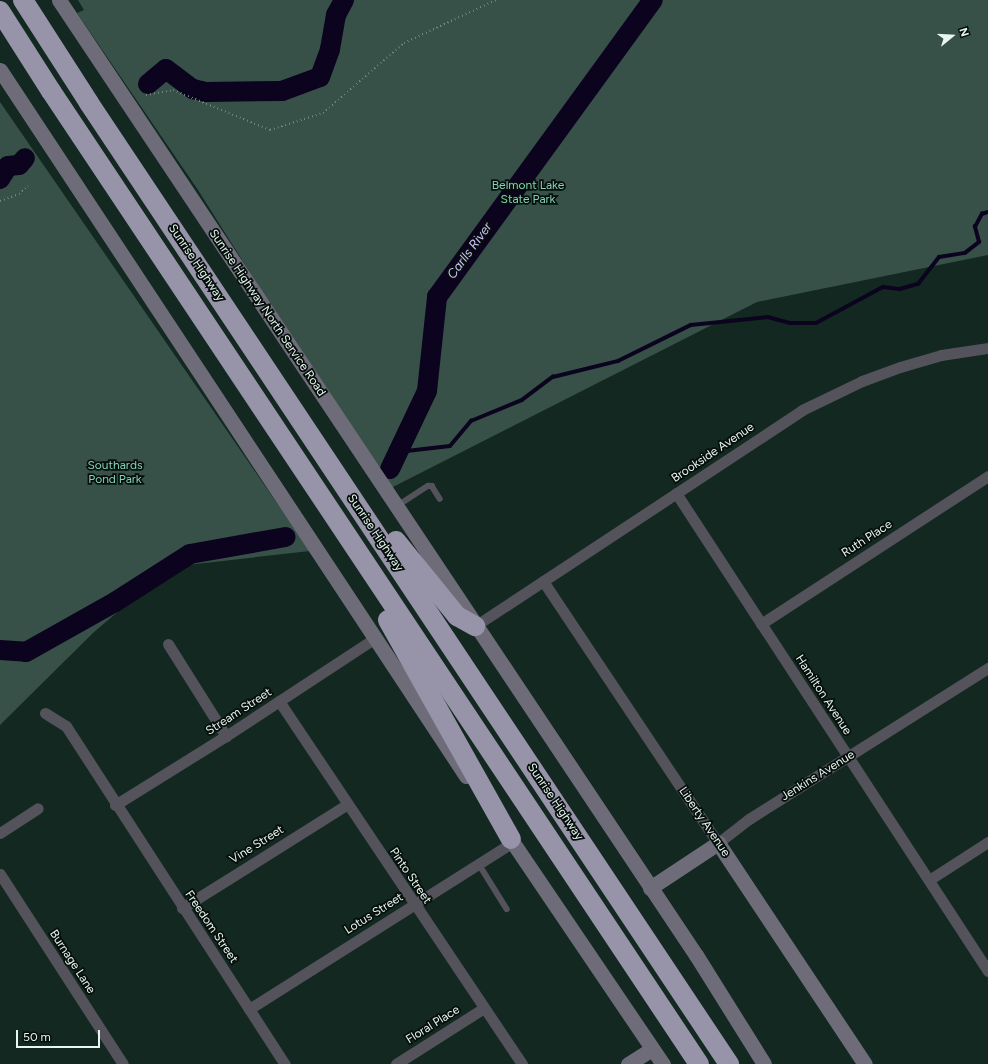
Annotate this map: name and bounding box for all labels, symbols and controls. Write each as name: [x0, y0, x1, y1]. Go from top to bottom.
north arrow: [932, 16, 972, 56]
text: N: [956, 26, 971, 38]
park label: Belmont Lake State Park: [492, 179, 564, 207]
water label: Carlls River: [444, 220, 496, 282]
street label: Sunrise Highway: [165, 222, 227, 304]
street label: Sunrise Highway North Service Road: [206, 227, 328, 399]
street label: Brookside Avenue: [669, 420, 757, 486]
park label: Southards Pond Park: [87, 459, 143, 487]
street label: Sunrise Highway: [344, 492, 406, 574]
street label: Ruth Place: [839, 517, 895, 561]
street label: Hamilton Avenue: [792, 652, 854, 738]
street label: Stream Street: [203, 685, 275, 739]
street label: Jenkins Avenue: [779, 748, 857, 804]
street label: Sunrise Highway: [524, 761, 586, 843]
street label: Liberty Avenue: [675, 784, 733, 860]
street label: Vine Street: [227, 823, 287, 867]
street label: Pinto Street: [386, 845, 434, 907]
street label: Freedom Street: [181, 888, 241, 966]
street label: Lotus Street: [342, 890, 406, 938]
street label: Burnage Lane: [46, 927, 98, 997]
street label: Floral Place: [403, 1003, 463, 1047]
scale bar: [18, 1022, 102, 1048]
text: 50 m: [23, 1030, 51, 1044]

